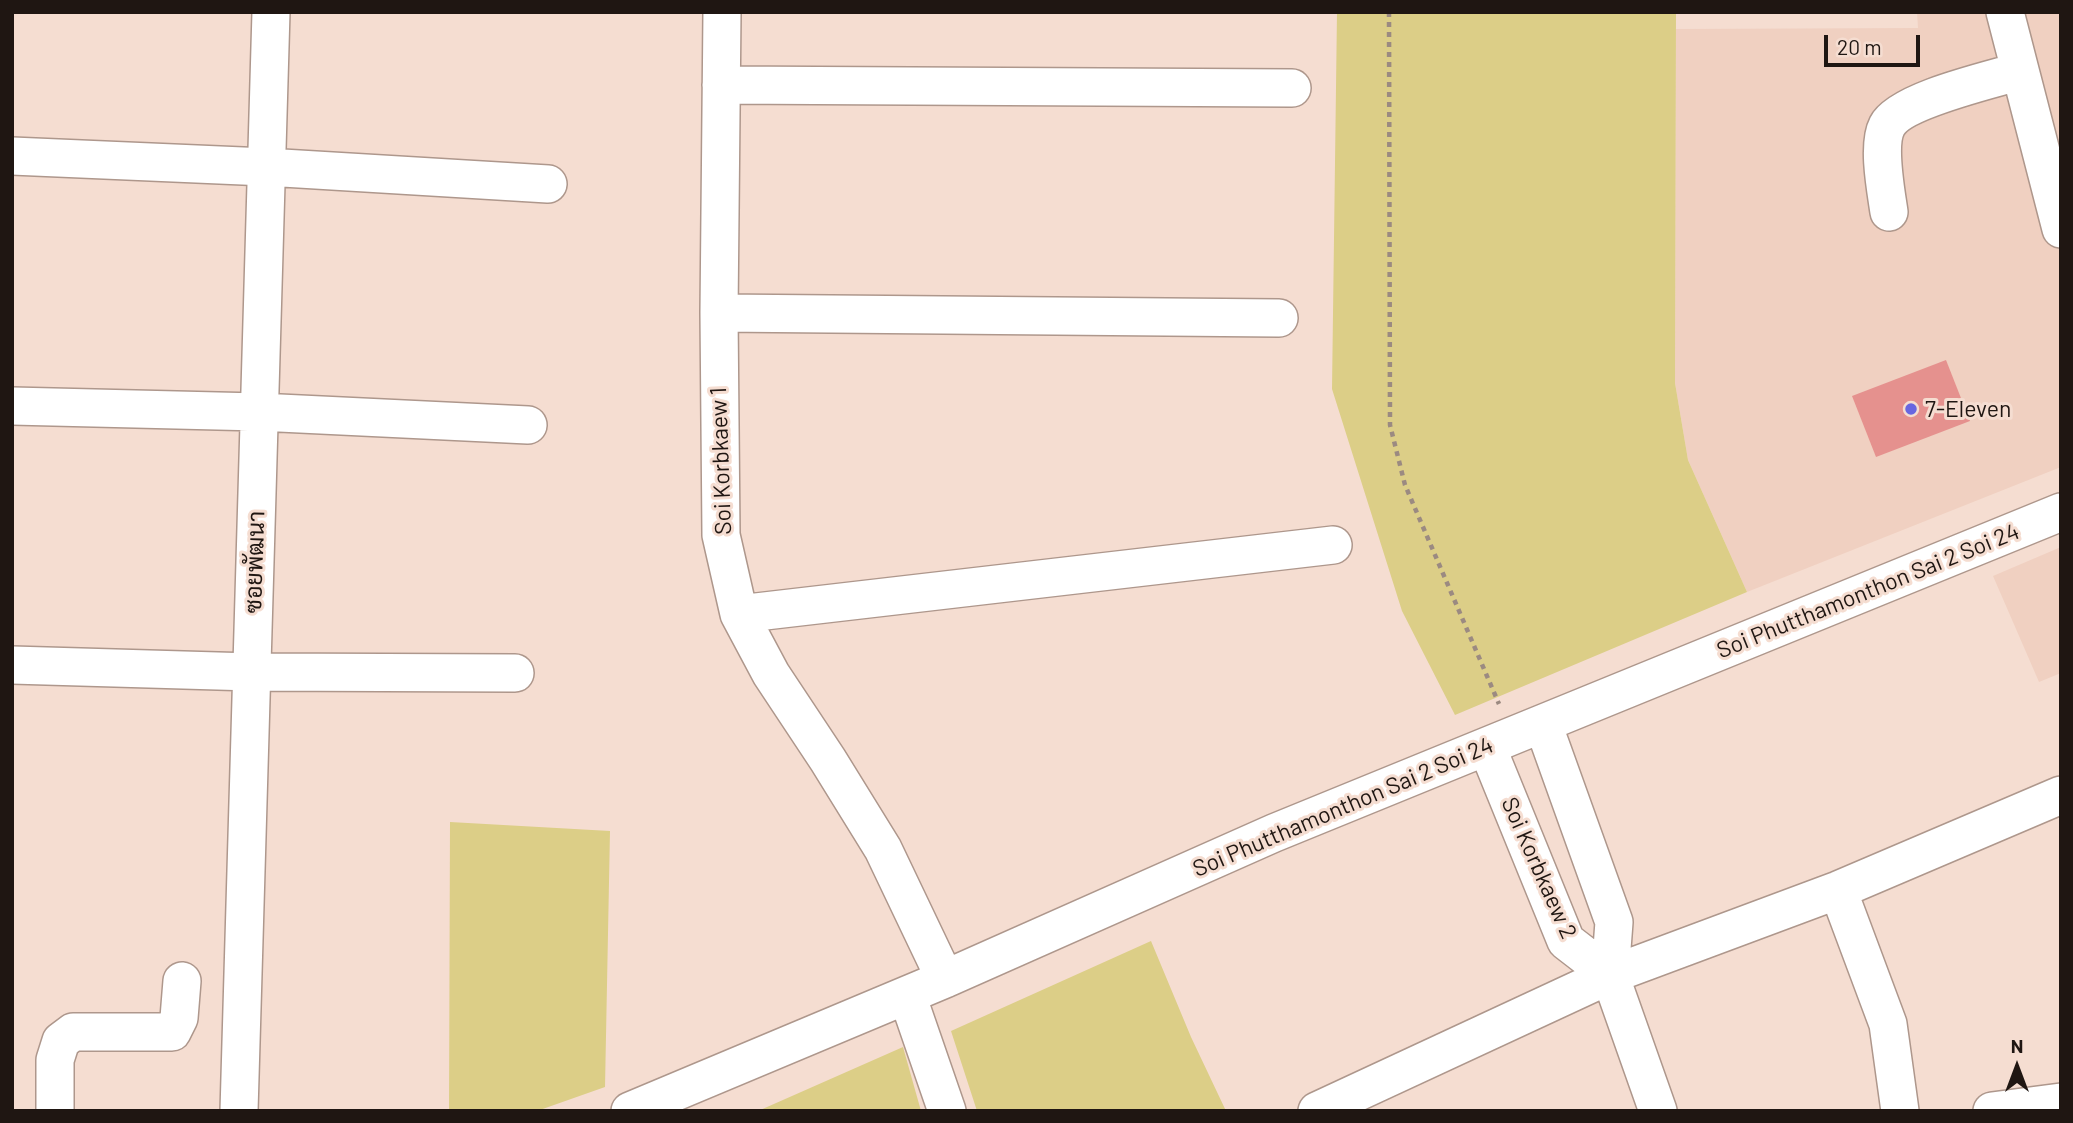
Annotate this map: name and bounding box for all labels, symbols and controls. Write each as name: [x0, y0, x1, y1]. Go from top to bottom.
scale bar: [1828, 21, 1924, 65]
text: 20 m: [1837, 34, 1882, 59]
street label: Soi Korbkaew 1: [705, 387, 737, 535]
place label: 7-Eleven: [1925, 395, 2011, 423]
marker: 7-Eleven: [1903, 401, 1919, 417]
street label: ซอยพัฒนา: [239, 510, 271, 614]
street label: Soi Phutthamonthon Sai 2 Soi 24: [1713, 518, 2023, 664]
street label: Soi Phutthamonthon Sai 2 Soi 24: [1189, 731, 1497, 883]
street label: Soi Korbkaew 2: [1495, 793, 1583, 943]
north arrow: [1982, 1032, 2052, 1102]
text: N: [2011, 1034, 2023, 1057]

